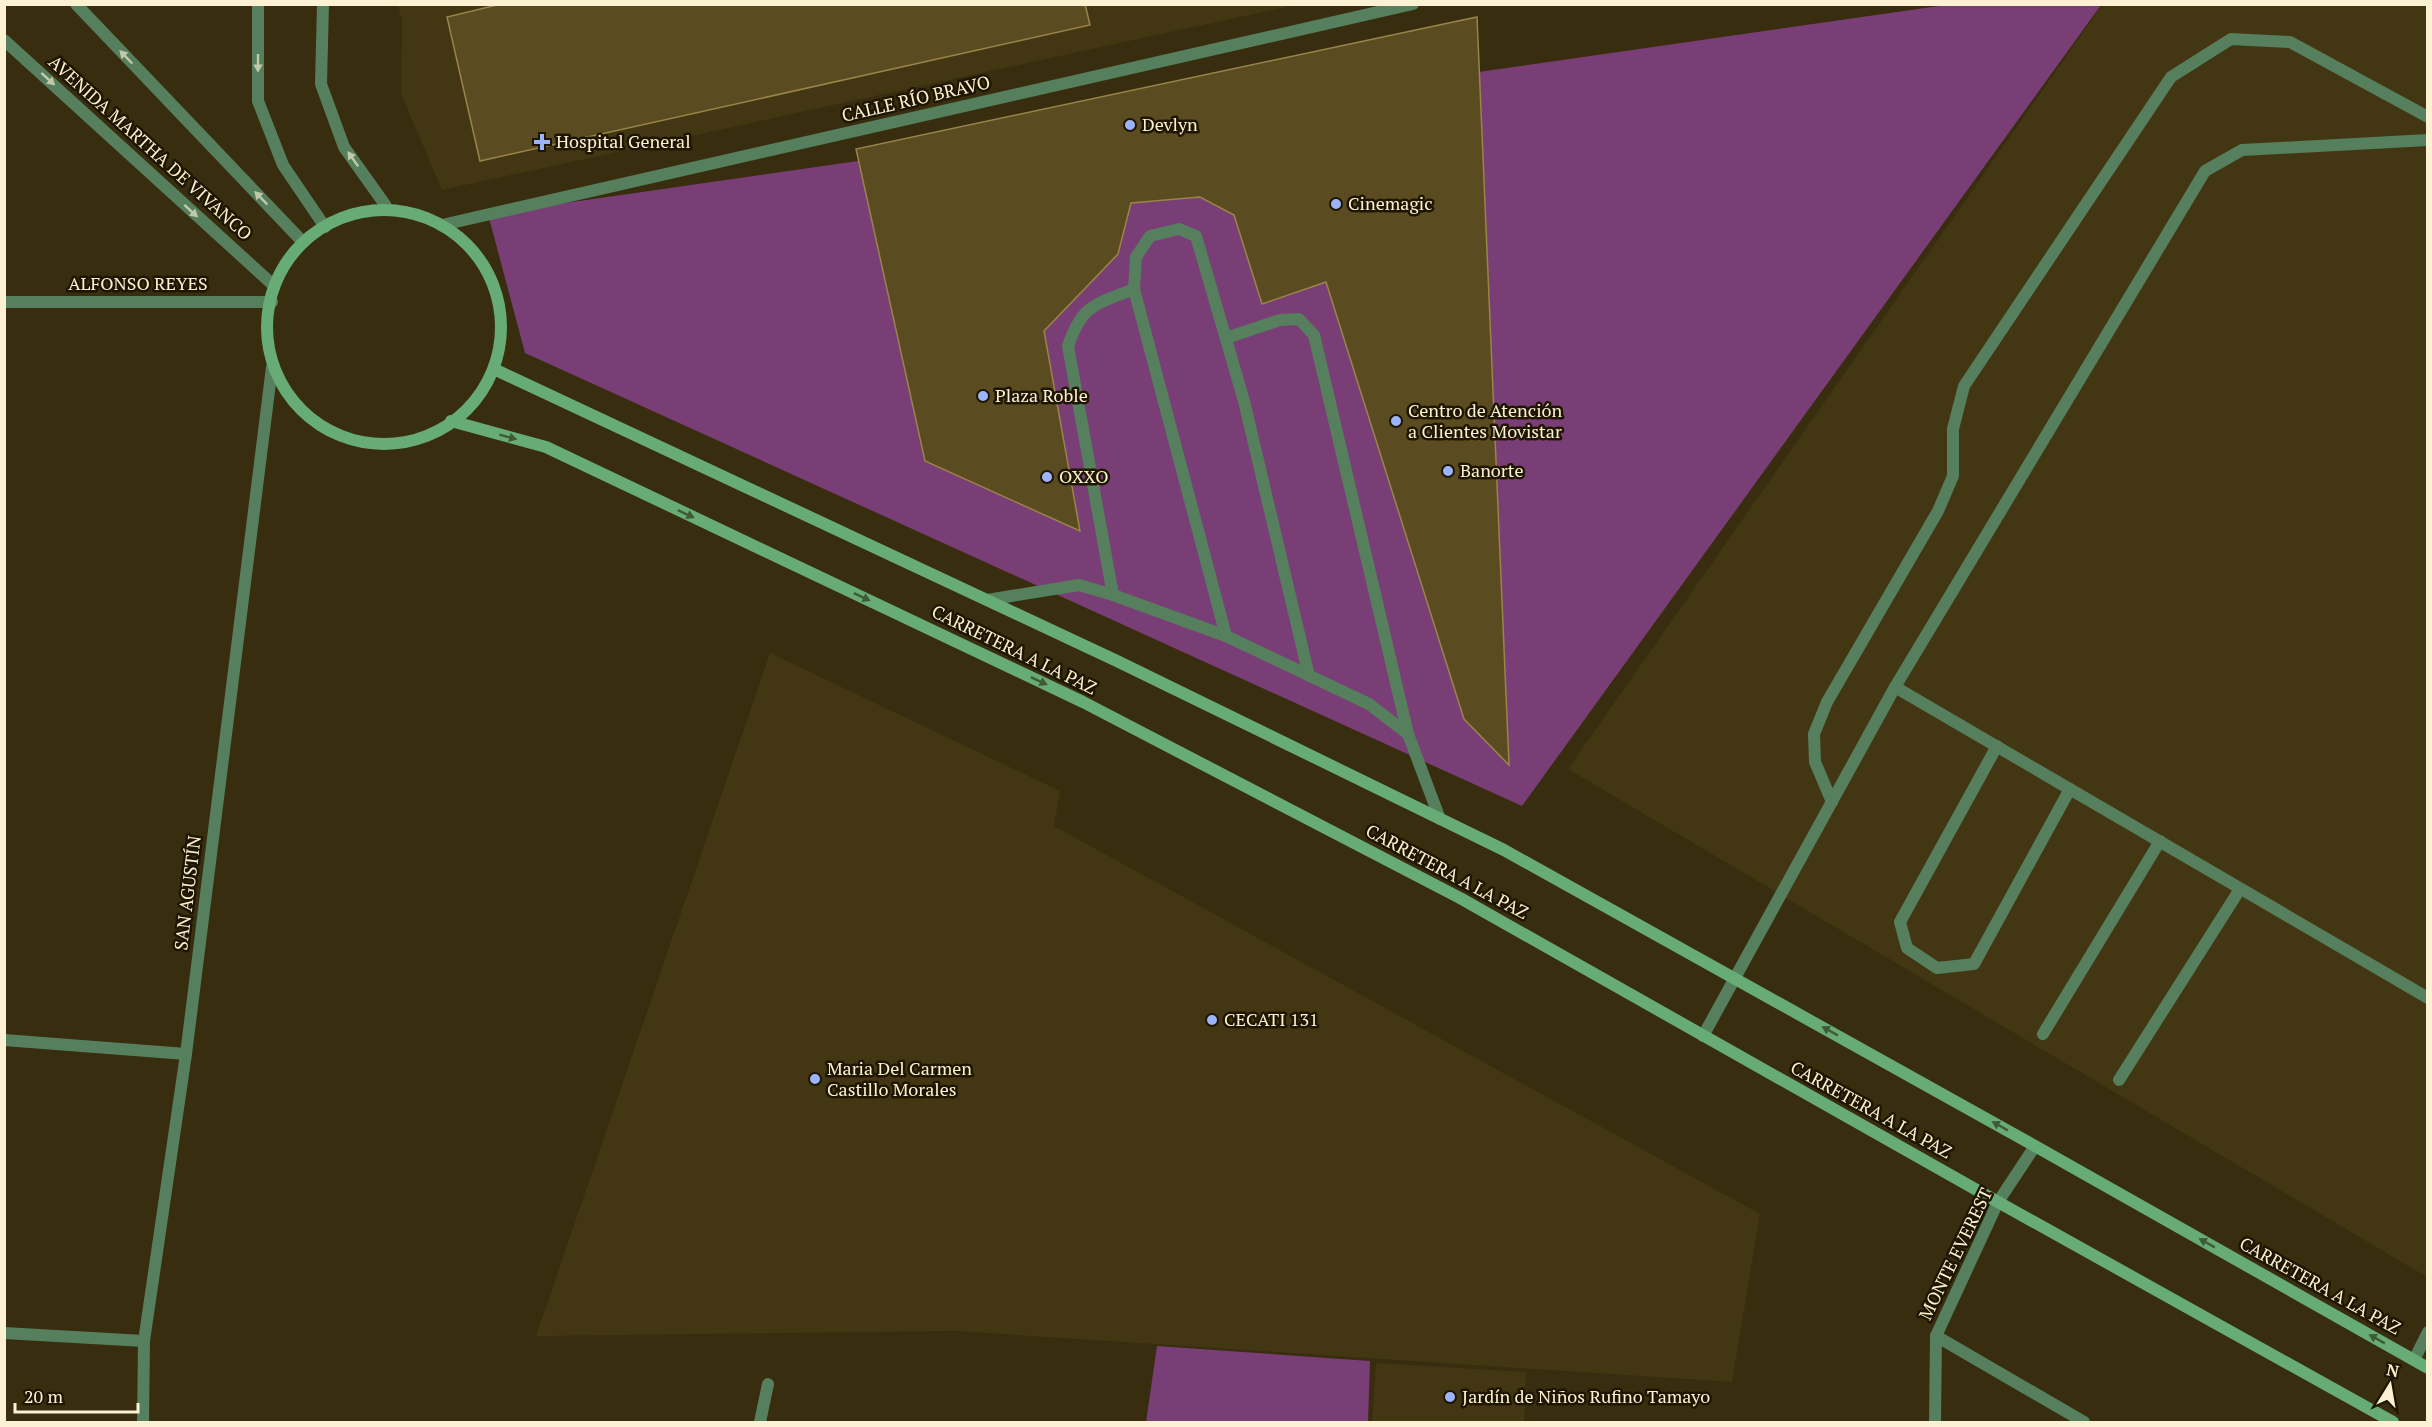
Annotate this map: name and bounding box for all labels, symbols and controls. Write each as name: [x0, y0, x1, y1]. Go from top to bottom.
street label: AVENIDA MARTHA DE VIVANCO: [44, 49, 258, 245]
one-way arrow: [120, 50, 134, 64]
one-way arrow: [253, 53, 263, 72]
street label: CALLE RÍO BRAVO: [839, 69, 992, 127]
one-way arrow: [40, 72, 55, 86]
place label: Devlyn: [1142, 112, 1198, 136]
marker: Devlyn: [1123, 118, 1137, 132]
place label: Hospital General: [556, 129, 691, 153]
marker: Hospital General: [533, 133, 551, 151]
one-way arrow: [347, 151, 359, 167]
one-way arrow: [255, 191, 268, 206]
place label: Cinemagic: [1348, 191, 1433, 215]
marker: Cinemagic: [1329, 197, 1343, 211]
one-way arrow: [184, 204, 199, 218]
street label: ALFONSO REYES: [68, 271, 208, 295]
place label: Plaza Roble: [995, 383, 1088, 407]
marker: Plaza Roble: [976, 389, 990, 403]
place label: Centro de Atención a Clientes Movistar: [1408, 398, 1563, 443]
marker: Centro de Atención a Clientes Movistar: [1389, 414, 1403, 428]
one-way arrow: [498, 432, 517, 442]
place label: Banorte: [1460, 458, 1523, 482]
place label: OXXO: [1059, 464, 1109, 488]
marker: Banorte: [1441, 464, 1455, 478]
marker: OXXO: [1040, 470, 1054, 484]
one-way arrow: [678, 509, 695, 518]
one-way arrow: [854, 593, 871, 602]
street label: CARRETERA A LA PAZ: [928, 599, 1101, 700]
one-way arrow: [1030, 676, 1047, 685]
street label: CARRETERA A LA PAZ: [1362, 818, 1533, 924]
street label: SAN AGUSTÍN: [168, 834, 206, 952]
place label: CECATI 131: [1224, 1007, 1319, 1031]
marker: CECATI 131: [1205, 1013, 1219, 1027]
one-way arrow: [1822, 1026, 1838, 1037]
street label: CARRETERA A LA PAZ: [1787, 1055, 1956, 1163]
place label: Maria Del Carmen Castillo Morales: [827, 1056, 972, 1101]
marker: Maria Del Carmen Castillo Morales: [808, 1072, 822, 1086]
one-way arrow: [1992, 1122, 2009, 1132]
street label: MONTE EVEREST: [1913, 1184, 1997, 1324]
street label: CARRETERA A LA PAZ: [2236, 1231, 2405, 1339]
one-way arrow: [2198, 1238, 2215, 1248]
one-way arrow: [2368, 1334, 2385, 1344]
north arrow: [2360, 1355, 2420, 1415]
text: N: [2385, 1358, 2401, 1382]
scale bar: [15, 1376, 138, 1414]
text: 20 m: [24, 1384, 64, 1408]
place label: Jardín de Niños Rufino Tamayo: [1462, 1384, 1710, 1408]
marker: Jardín de Niños Rufino Tamayo: [1443, 1390, 1457, 1404]

